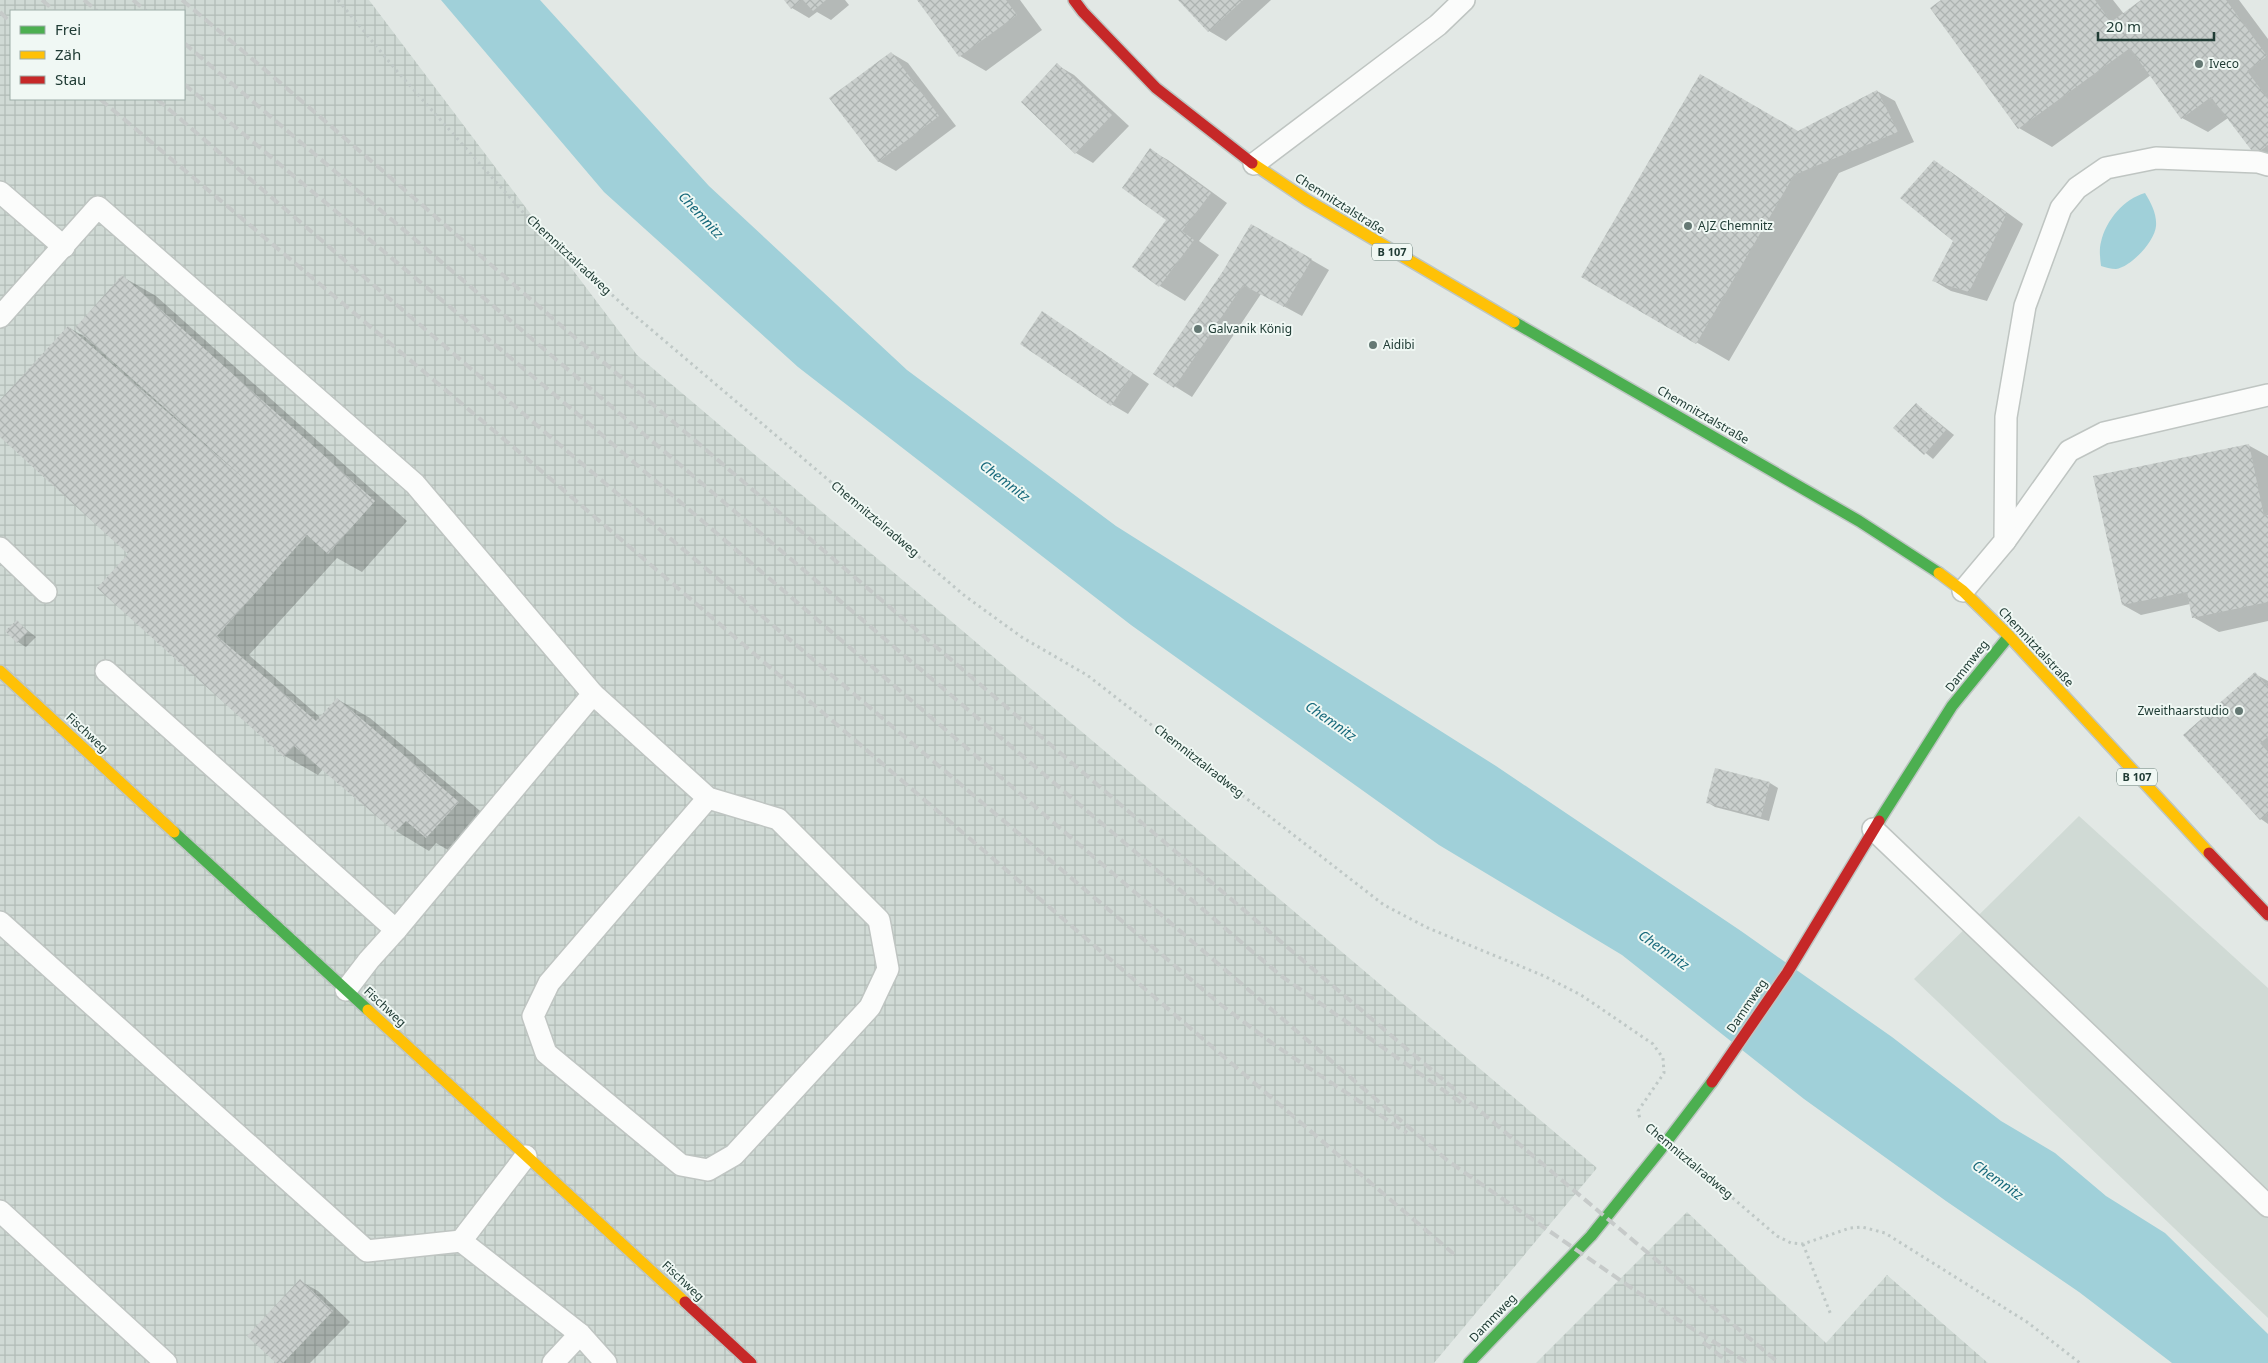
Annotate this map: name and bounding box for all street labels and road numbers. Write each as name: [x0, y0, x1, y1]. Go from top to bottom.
street label: Chemnitztalstraße: [1292, 169, 1389, 238]
street label: Chemnitztalradweg: [523, 211, 615, 298]
road number: B 107: [1372, 243, 1412, 260]
street label: Chemnitztalstraße: [1654, 381, 1753, 448]
street label: Chemnitztalradweg: [828, 477, 923, 560]
street label: Chemnitztalstraße: [1995, 603, 2078, 690]
street label: Dammweg: [1941, 636, 1992, 695]
street label: Fischweg: [63, 709, 112, 757]
street label: Chemnitztalradweg: [1151, 720, 1248, 801]
road number: B 107: [2117, 769, 2157, 786]
street label: Dammweg: [1722, 975, 1771, 1036]
street label: Fischweg: [361, 983, 410, 1031]
street label: Chemnitztalradweg: [1642, 1119, 1737, 1202]
street label: Fischweg: [659, 1257, 708, 1305]
street label: Dammweg: [1465, 1290, 1520, 1346]

